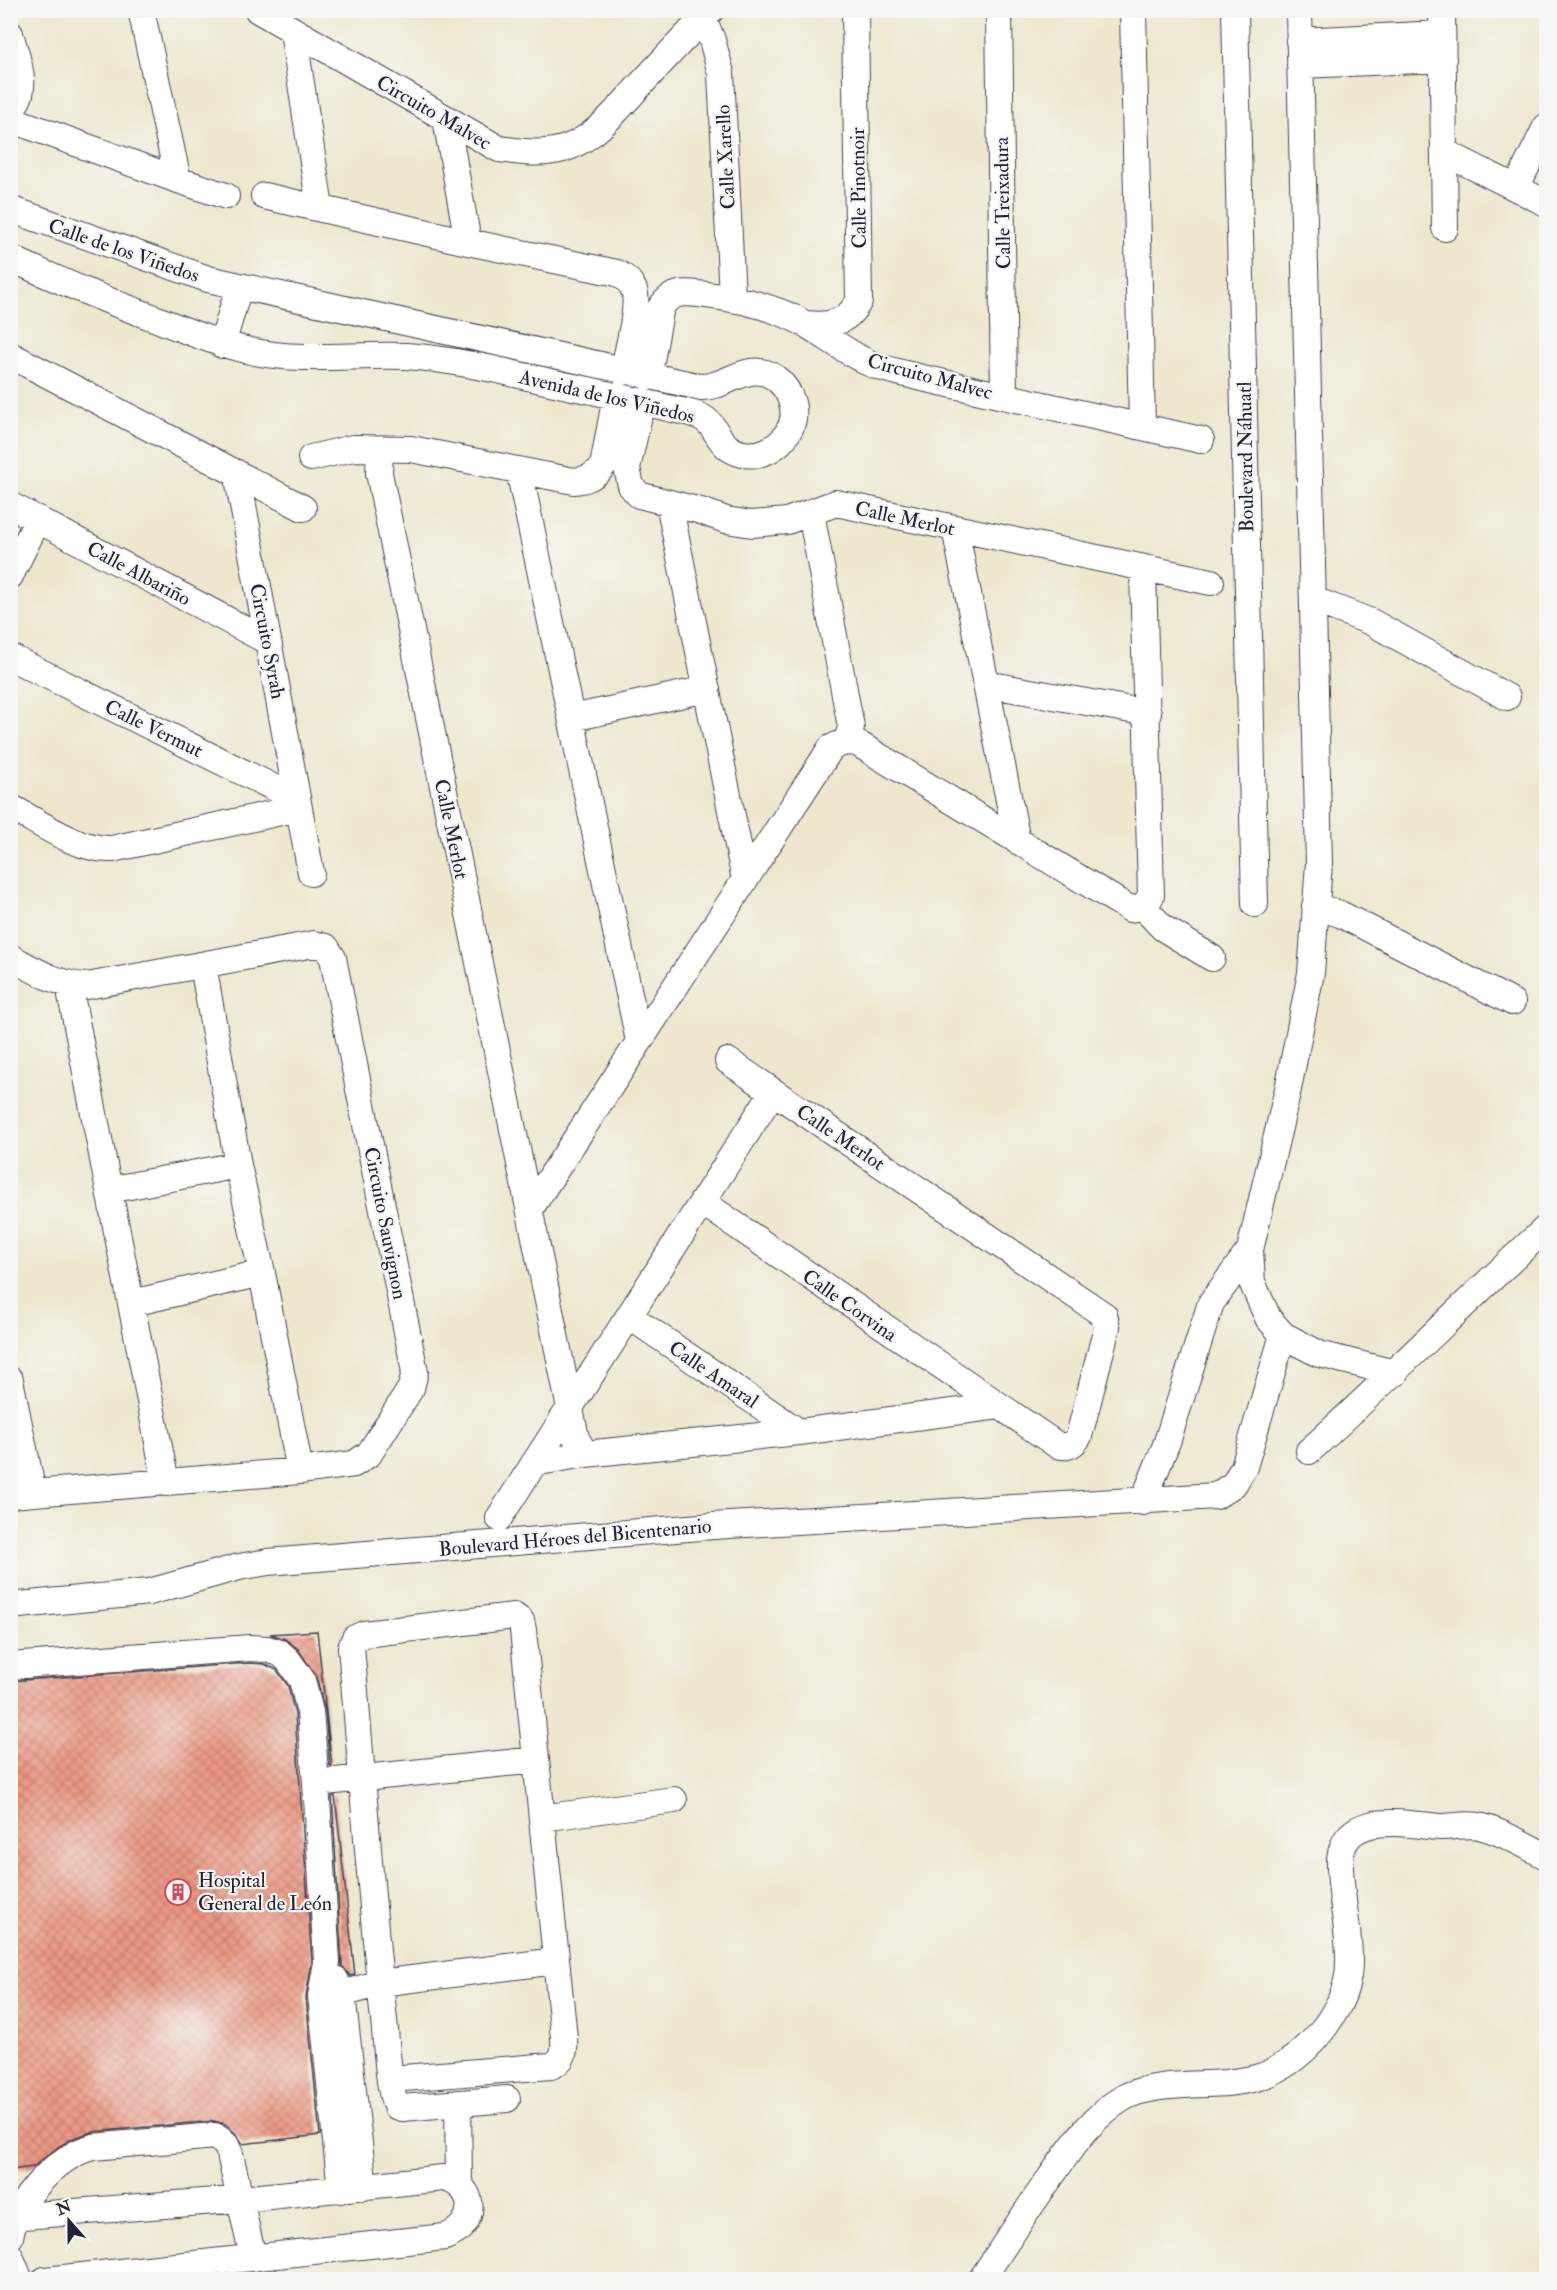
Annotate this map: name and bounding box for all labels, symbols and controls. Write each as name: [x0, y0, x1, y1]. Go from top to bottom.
street label: Circuito Malvec: [372, 69, 496, 155]
street label: Calle Xarello: [710, 104, 741, 210]
street label: Calle Pinotnoir: [845, 127, 872, 249]
street label: Calle Treixadura: [989, 136, 1016, 269]
street label: Calle de los Viñedos: [45, 213, 203, 288]
street label: Circuito Malvec: [865, 348, 995, 405]
street label: Avenida de los Viñedos: [516, 364, 697, 429]
street label: Boulevard Náhuatl: [1232, 381, 1259, 533]
street label: Calle Merlot: [853, 496, 958, 541]
street label: Calle Albariño: [83, 536, 195, 611]
street label: Circuito Syrah: [244, 581, 291, 701]
street label: Calle Vermut: [101, 694, 207, 763]
street label: Calle Merlot: [429, 777, 474, 882]
street label: Calle Merlot: [792, 1099, 890, 1176]
street label: Circuito Sauvignon: [358, 1145, 413, 1301]
street label: Calle Corvina: [798, 1264, 903, 1348]
street label: Calle Amaral: [664, 1335, 763, 1414]
street label: Boulevard Héroes del Bicentenario: [438, 1513, 712, 1562]
place label: Hospital General de León: [198, 1868, 332, 1916]
building icon: Hospital General de León: [163, 1877, 193, 1907]
north arrow: [39, 2191, 99, 2251]
text: N: [53, 2196, 75, 2220]

